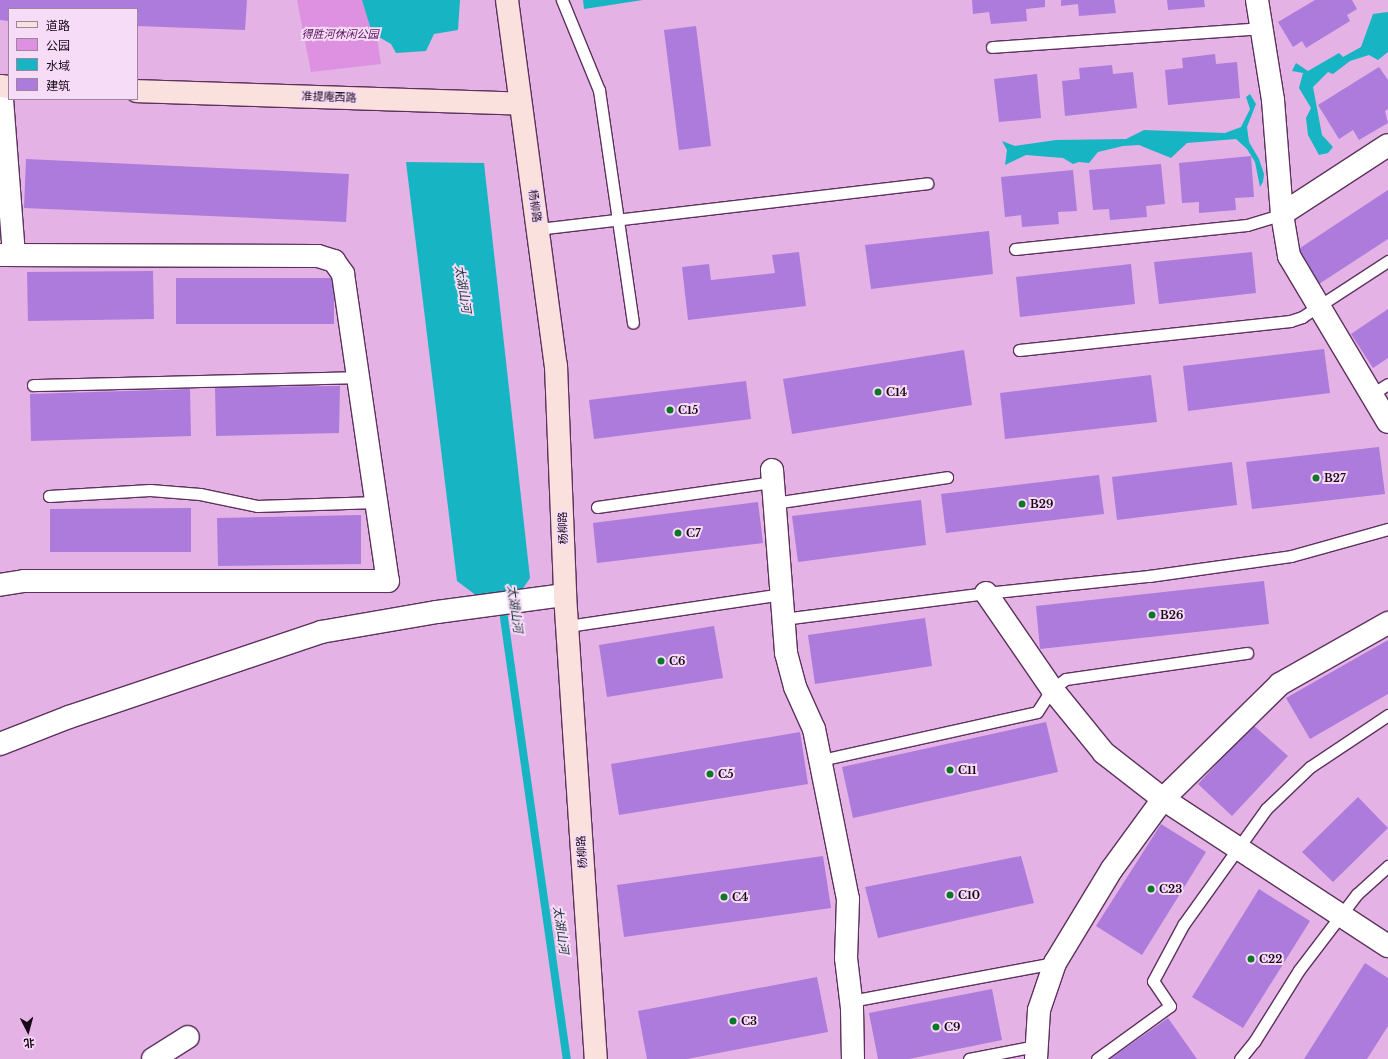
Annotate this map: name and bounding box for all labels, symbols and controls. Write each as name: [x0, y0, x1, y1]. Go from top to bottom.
legend: [8, 8, 138, 100]
text: 道路: [46, 18, 70, 33]
park label: 得胜河休闲公园: [302, 27, 378, 41]
text: 公园: [46, 38, 70, 53]
text: 水域: [46, 58, 70, 73]
text: 建筑: [46, 78, 70, 93]
street label: 准提庵西路: [301, 89, 357, 105]
street label: 杨柳路: [526, 189, 544, 223]
water label: 太湖山河: [452, 264, 474, 314]
place label: C14: [886, 385, 907, 399]
marker: C14: [873, 387, 883, 397]
place label: C15: [678, 403, 698, 417]
marker: C15: [665, 405, 675, 415]
place label: B27: [1324, 471, 1346, 485]
marker: B27: [1311, 473, 1321, 483]
place label: B29: [1030, 497, 1053, 511]
marker: B29: [1017, 499, 1027, 509]
street label: 杨柳路: [556, 511, 570, 545]
place label: C7: [686, 526, 701, 540]
marker: C7: [673, 528, 683, 538]
water label: 太湖山河: [505, 584, 525, 634]
place label: B26: [1160, 608, 1183, 622]
marker: B26: [1147, 610, 1157, 620]
place label: C6: [669, 654, 685, 668]
marker: C6: [656, 656, 666, 666]
place label: C11: [958, 763, 977, 777]
marker: C11: [945, 765, 955, 775]
place label: C5: [718, 767, 734, 781]
marker: C5: [705, 769, 715, 779]
street label: 杨柳路: [574, 835, 590, 869]
place label: C23: [1159, 882, 1182, 896]
marker: C23: [1146, 884, 1156, 894]
place label: C10: [958, 888, 980, 902]
place label: C4: [732, 890, 748, 904]
marker: C10: [945, 890, 955, 900]
marker: C4: [719, 892, 729, 902]
water label: 太湖山河: [551, 905, 571, 955]
place label: C22: [1259, 952, 1282, 966]
marker: C22: [1246, 954, 1256, 964]
north arrow: [8, 1011, 48, 1051]
place label: C3: [741, 1014, 757, 1028]
marker: C3: [728, 1016, 738, 1026]
place label: C9: [944, 1020, 960, 1034]
marker: C9: [931, 1022, 941, 1032]
text: 北: [23, 1035, 35, 1050]

